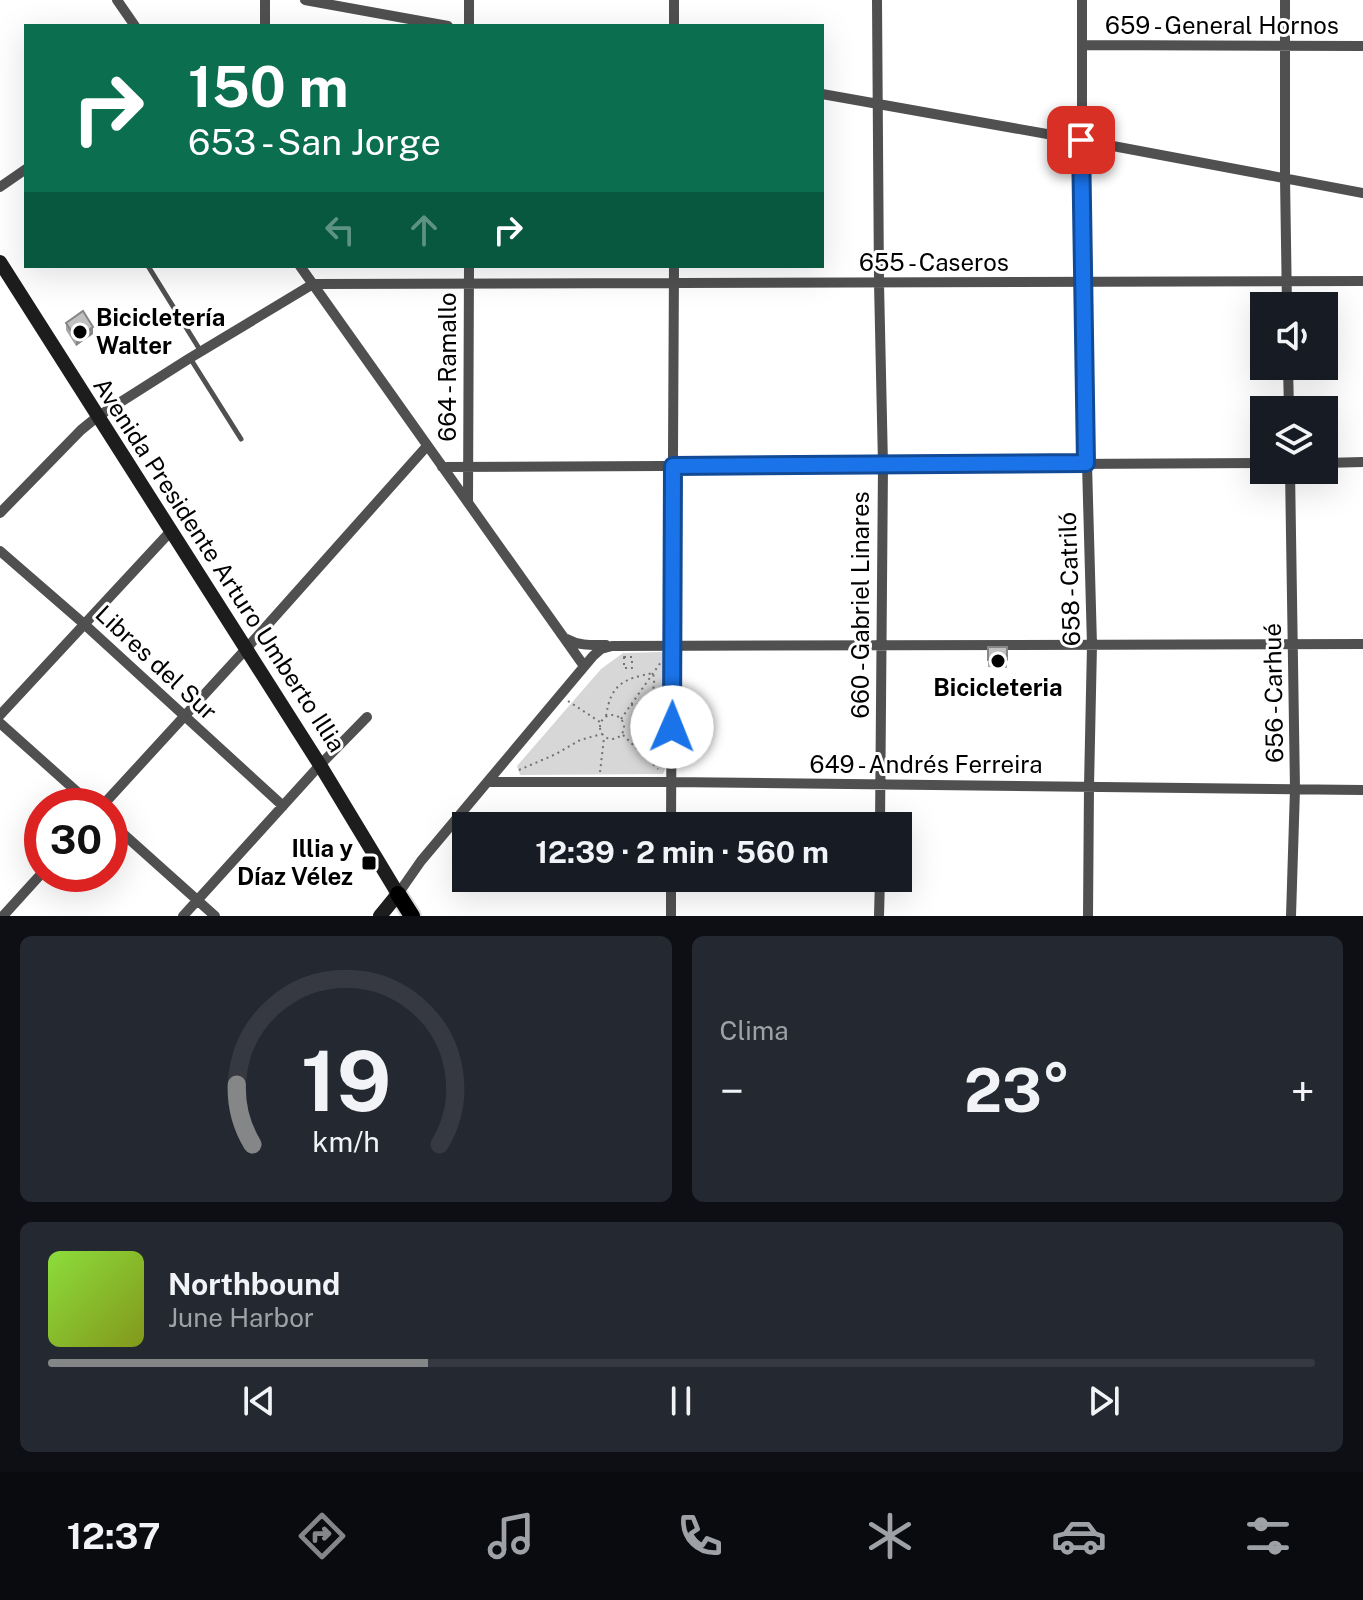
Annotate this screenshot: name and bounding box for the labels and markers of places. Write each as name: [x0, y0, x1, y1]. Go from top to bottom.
pin: [1047, 106, 1115, 174]
place label: Bicicletería Walter: [96, 303, 225, 359]
marker: Bicicletería Walter: [71, 323, 89, 341]
marker: Bicicleteria: [989, 652, 1007, 670]
place label: Bicicleteria: [933, 673, 1063, 701]
place label: Illia y Díaz Vélez: [237, 834, 353, 890]
marker: Illia y Díaz Vélez: [360, 854, 378, 872]

